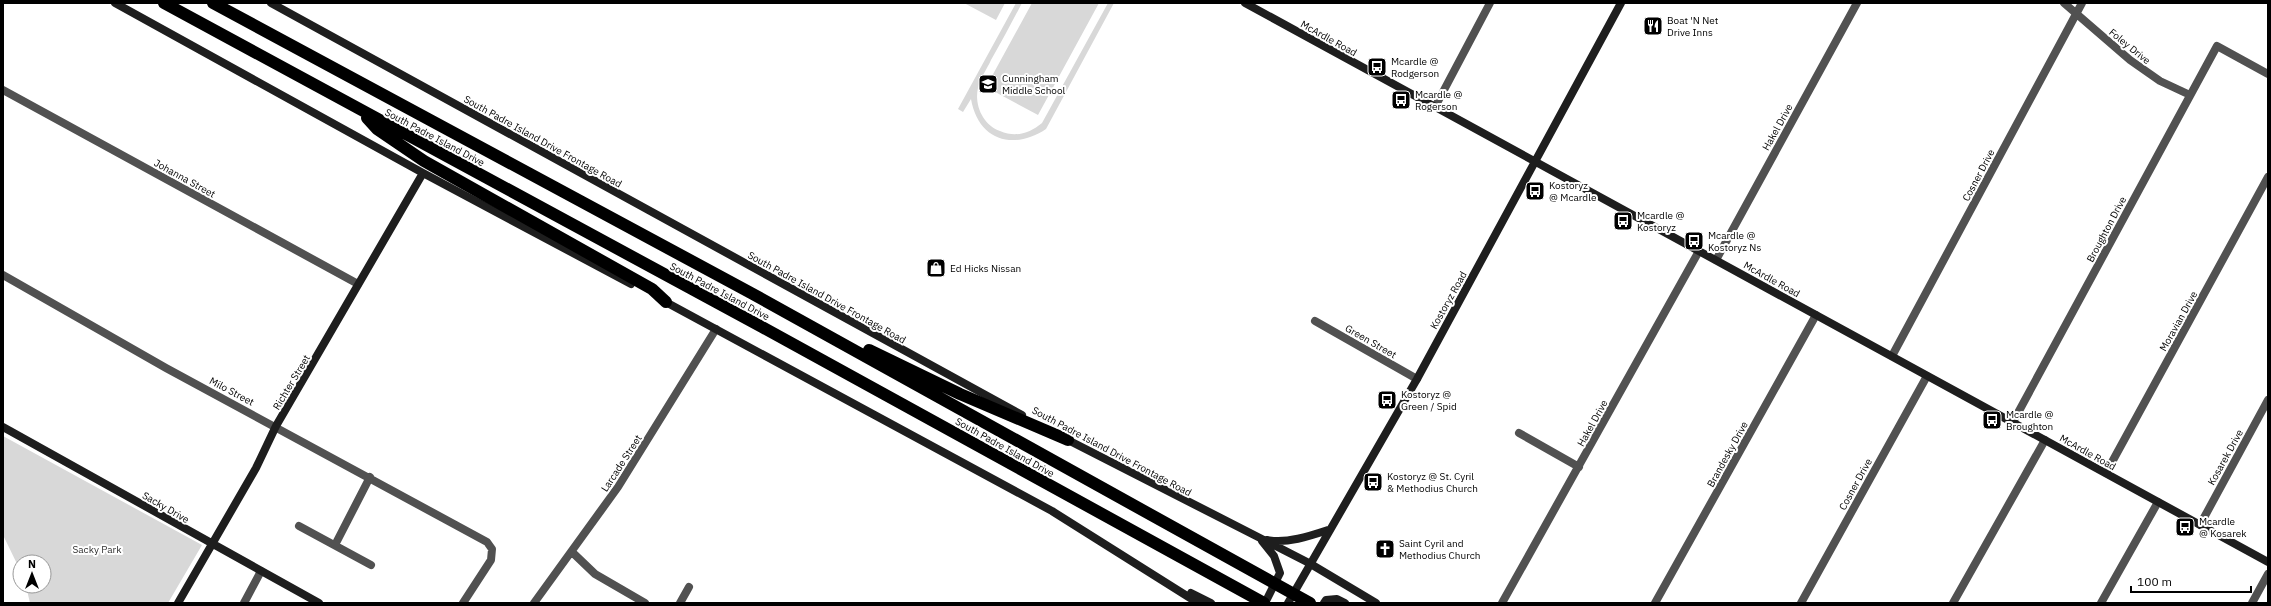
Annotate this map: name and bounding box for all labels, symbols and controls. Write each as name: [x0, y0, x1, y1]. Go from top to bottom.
place label: Boat 'N Net Drive Inns: [1667, 14, 1719, 39]
restaurant icon: Boat 'N Net Drive Inns: [1642, 15, 1664, 37]
street label: McArdle Road: [1298, 18, 1359, 59]
street label: Foley Drive: [2106, 26, 2153, 67]
place label: Mcardle @ Rodgerson: [1391, 55, 1439, 80]
bus stop icon: Mcardle @ Rodgerson: [1366, 56, 1388, 78]
place label: Cunningham Middle School: [1002, 72, 1066, 97]
school or university icon: Cunningham Middle School: [977, 73, 999, 95]
place label: Mcardle @ Rogerson: [1415, 88, 1462, 113]
bus stop icon: Mcardle @ Rogerson: [1390, 89, 1412, 111]
street label: South Padre Island Drive Frontage Road: [461, 92, 624, 190]
street label: Hakel Drive: [1759, 101, 1796, 153]
street label: South Padre Island Drive: [383, 106, 487, 170]
street label: Cosner Drive: [1959, 147, 1998, 203]
street label: Johanna Street: [152, 156, 218, 201]
place label: Kostoryz @ Mcardle: [1549, 179, 1597, 204]
bus stop icon: Kostoryz @ Mcardle: [1524, 180, 1546, 202]
street label: Broughton Drive: [2084, 194, 2129, 264]
place label: Mcardle @ Kostoryz: [1637, 209, 1684, 234]
bus stop icon: Mcardle @ Kostoryz: [1612, 210, 1634, 232]
place label: Mcardle @ Kostoryz Ns: [1708, 229, 1761, 254]
bus stop icon: Mcardle @ Kostoryz Ns: [1683, 230, 1705, 252]
street label: South Padre Island Drive Frontage Road: [745, 248, 908, 346]
shop icon: Ed Hicks Nissan: [925, 257, 947, 279]
street label: McArdle Road: [1741, 259, 1802, 300]
street label: South Padre Island Drive: [668, 260, 772, 324]
place label: Ed Hicks Nissan: [950, 262, 1021, 275]
street label: Kostoryz Road: [1427, 269, 1470, 332]
street label: Moravian Drive: [2157, 289, 2201, 354]
street label: Green Street: [1343, 322, 1399, 362]
street label: Richter Street: [270, 352, 313, 412]
street label: Milo Street: [207, 374, 257, 409]
place label: Kostoryz @ Green / Spid: [1401, 388, 1457, 413]
bus stop icon: Kostoryz @ Green / Spid: [1376, 389, 1398, 411]
street label: Hakel Drive: [1574, 397, 1611, 449]
street label: South Padre Island Drive Frontage Road: [1030, 404, 1194, 499]
place label: Mcardle @ Broughton: [2006, 408, 2053, 433]
bus stop icon: Mcardle @ Broughton: [1981, 409, 2003, 431]
street label: South Padre Island Drive: [953, 415, 1057, 480]
street label: Brandesky Drive: [1704, 419, 1751, 489]
street label: Kosarek Drive: [2205, 427, 2246, 487]
street label: Larcade Street: [598, 432, 645, 494]
street label: McArdle Road: [2057, 432, 2118, 473]
street label: Cosner Drive: [1836, 456, 1875, 512]
place label: Kostoryz @ St. Cyril & Methodius Church: [1387, 470, 1478, 495]
bus stop icon: Kostoryz @ St. Cyril & Methodius Church: [1362, 471, 1384, 493]
street label: Sacky Drive: [140, 489, 192, 526]
place label: Mcardle @ Kosarek: [2199, 515, 2247, 540]
bus stop icon: Mcardle @ Kosarek: [2174, 516, 2196, 538]
place label: Saint Cyril and Methodius Church: [1399, 537, 1481, 562]
church icon: Saint Cyril and Methodius Church: [1374, 538, 1396, 560]
park label: Sacky Park: [72, 543, 122, 556]
north arrow: [12, 554, 52, 594]
text: N: [28, 557, 36, 571]
scale bar: [2131, 568, 2251, 594]
text: 100 m: [2137, 574, 2172, 589]

